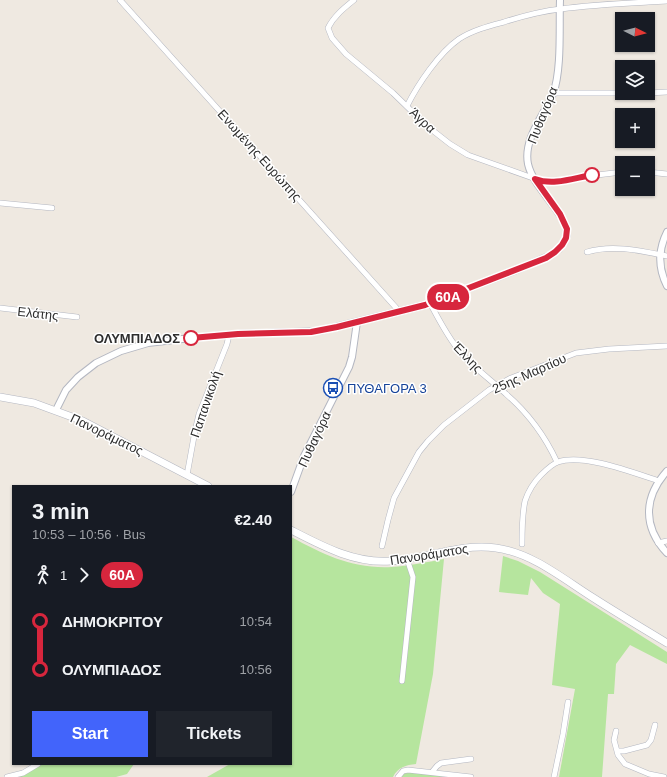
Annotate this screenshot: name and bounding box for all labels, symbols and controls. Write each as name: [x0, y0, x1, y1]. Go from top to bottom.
north arrow: [615, 12, 655, 52]
map controls: [615, 12, 655, 196]
button: layers: [615, 60, 655, 100]
street label: Πυθαγόρα: [524, 84, 561, 146]
street label: Άγρα: [407, 105, 439, 136]
street label: Ενωμένης Ευρώπης: [215, 107, 305, 204]
button: +: [615, 108, 655, 148]
button: −: [615, 156, 655, 196]
unlabelled marker: [584, 167, 600, 183]
line badge: 60Α: [425, 284, 471, 310]
text: 60Α: [435, 289, 461, 305]
street label: Ελάτης: [17, 304, 59, 323]
marker: ΟΛΥΜΠΙΑΔΟΣ: [183, 330, 199, 346]
place label: ΟΛΥΜΠΙΑΔΟΣ: [94, 331, 180, 346]
street label: Έλλης: [449, 338, 486, 376]
street label: 25ης Μαρτίου: [490, 350, 569, 396]
street label: Παπανικολή: [187, 369, 224, 440]
bus stop icon: ΠΥΘΑΓΟΡΑ 3: [322, 377, 344, 399]
place label: ΠΥΘΑΓΟΡΑ 3: [347, 381, 427, 396]
street label: Πυθαγόρα: [295, 408, 334, 470]
street label: Πανοράματος: [68, 410, 146, 459]
text: 3 min: [32, 499, 89, 524]
text: €2.40: [234, 511, 272, 528]
text: 10:53 – 10:56 · Bus: [32, 527, 145, 542]
street label: Πανοράματος: [389, 541, 469, 568]
icon: walk: [32, 564, 54, 586]
icon: forward: [73, 564, 95, 586]
text: 60Α: [109, 567, 135, 583]
text: 1: [60, 568, 67, 583]
text: ΔΗΜΟΚΡΙΤΟΥ: [62, 613, 163, 630]
text: 10:54: [239, 614, 272, 629]
text: ΟΛΥΜΠΙΑΔΟΣ: [62, 661, 161, 678]
text: 10:56: [239, 662, 272, 677]
button: Start: [32, 711, 148, 757]
button: Tickets: [156, 711, 272, 757]

